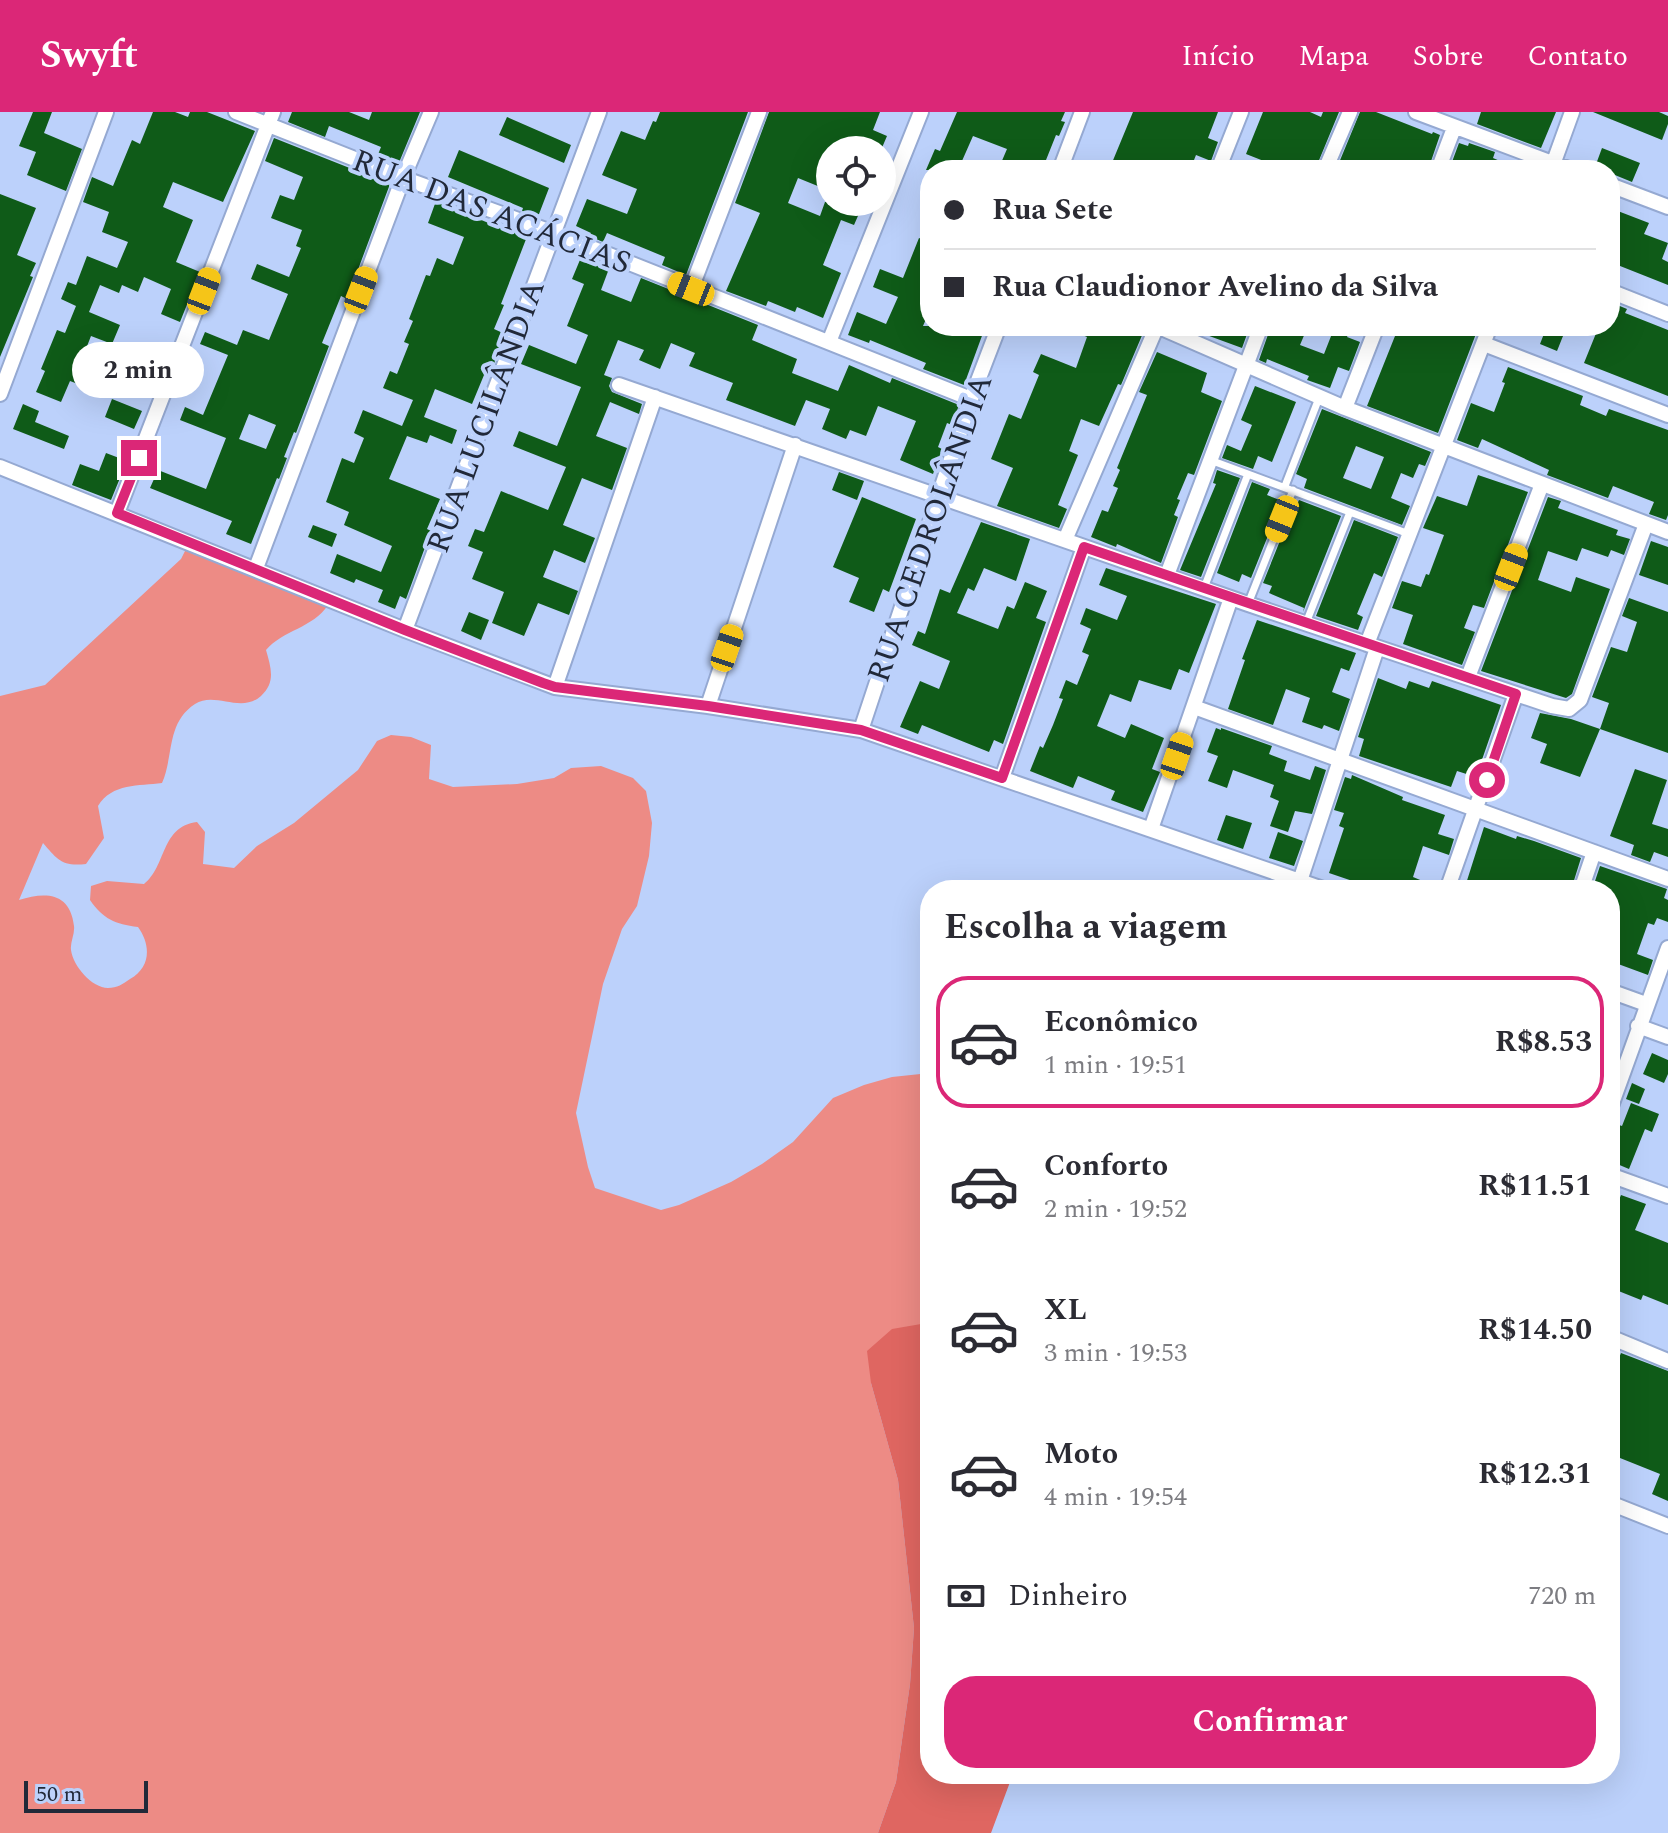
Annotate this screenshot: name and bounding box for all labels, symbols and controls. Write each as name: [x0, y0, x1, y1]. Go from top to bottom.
text: Swyft: [40, 27, 138, 85]
text: Início: [1181, 35, 1255, 78]
text: Mapa: [1299, 35, 1369, 78]
text: Sobre: [1413, 35, 1484, 78]
text: Contato: [1528, 35, 1628, 78]
map controls: [816, 136, 896, 216]
button: locate: [816, 136, 896, 216]
street label: RUA DAS ACÁCIAS: [345, 137, 638, 288]
text: Rua Sete: [992, 187, 1113, 233]
car: [341, 263, 381, 317]
car: [184, 264, 224, 318]
text: Rua Claudionor Avelino da Silva: [992, 264, 1438, 310]
car: [664, 269, 718, 309]
street label: RUA LUCILÂNDIA: [414, 273, 559, 560]
callout: 2 min: [73, 342, 205, 398]
text: 2 min: [103, 350, 173, 390]
street label: RUA CEDROLÂNDIA: [855, 368, 1006, 689]
route end: [121, 440, 157, 476]
car: [1262, 492, 1302, 546]
car: [1491, 540, 1531, 594]
car: [708, 621, 746, 675]
car: [1158, 729, 1196, 783]
route start: [1469, 762, 1505, 798]
text: Escolha a viagem: [944, 900, 1228, 955]
text: Econômico: [1044, 999, 1198, 1045]
icon: car: [948, 1006, 1020, 1078]
text: R$8.53: [1495, 1019, 1592, 1065]
text: 1 min · 19:51: [1044, 1045, 1187, 1085]
text: Conforto: [1044, 1143, 1168, 1189]
icon: car: [948, 1150, 1020, 1222]
text: R$11.51: [1478, 1163, 1592, 1209]
text: 2 min · 19:52: [1044, 1189, 1187, 1229]
text: XL: [1044, 1287, 1087, 1333]
icon: car: [948, 1294, 1020, 1366]
text: R$14.50: [1478, 1307, 1592, 1353]
text: 3 min · 19:53: [1044, 1333, 1187, 1373]
text: Moto: [1044, 1431, 1118, 1477]
icon: car: [948, 1438, 1020, 1510]
text: R$12.31: [1478, 1451, 1592, 1497]
text: 4 min · 19:54: [1044, 1477, 1187, 1517]
text: Dinheiro: [1008, 1573, 1128, 1619]
icon: cash: [944, 1574, 988, 1618]
text: 720 m: [1528, 1576, 1596, 1616]
button: Confirmar: [944, 1676, 1596, 1768]
scale bar: [24, 1777, 148, 1813]
text: 50 m: [36, 1778, 82, 1811]

